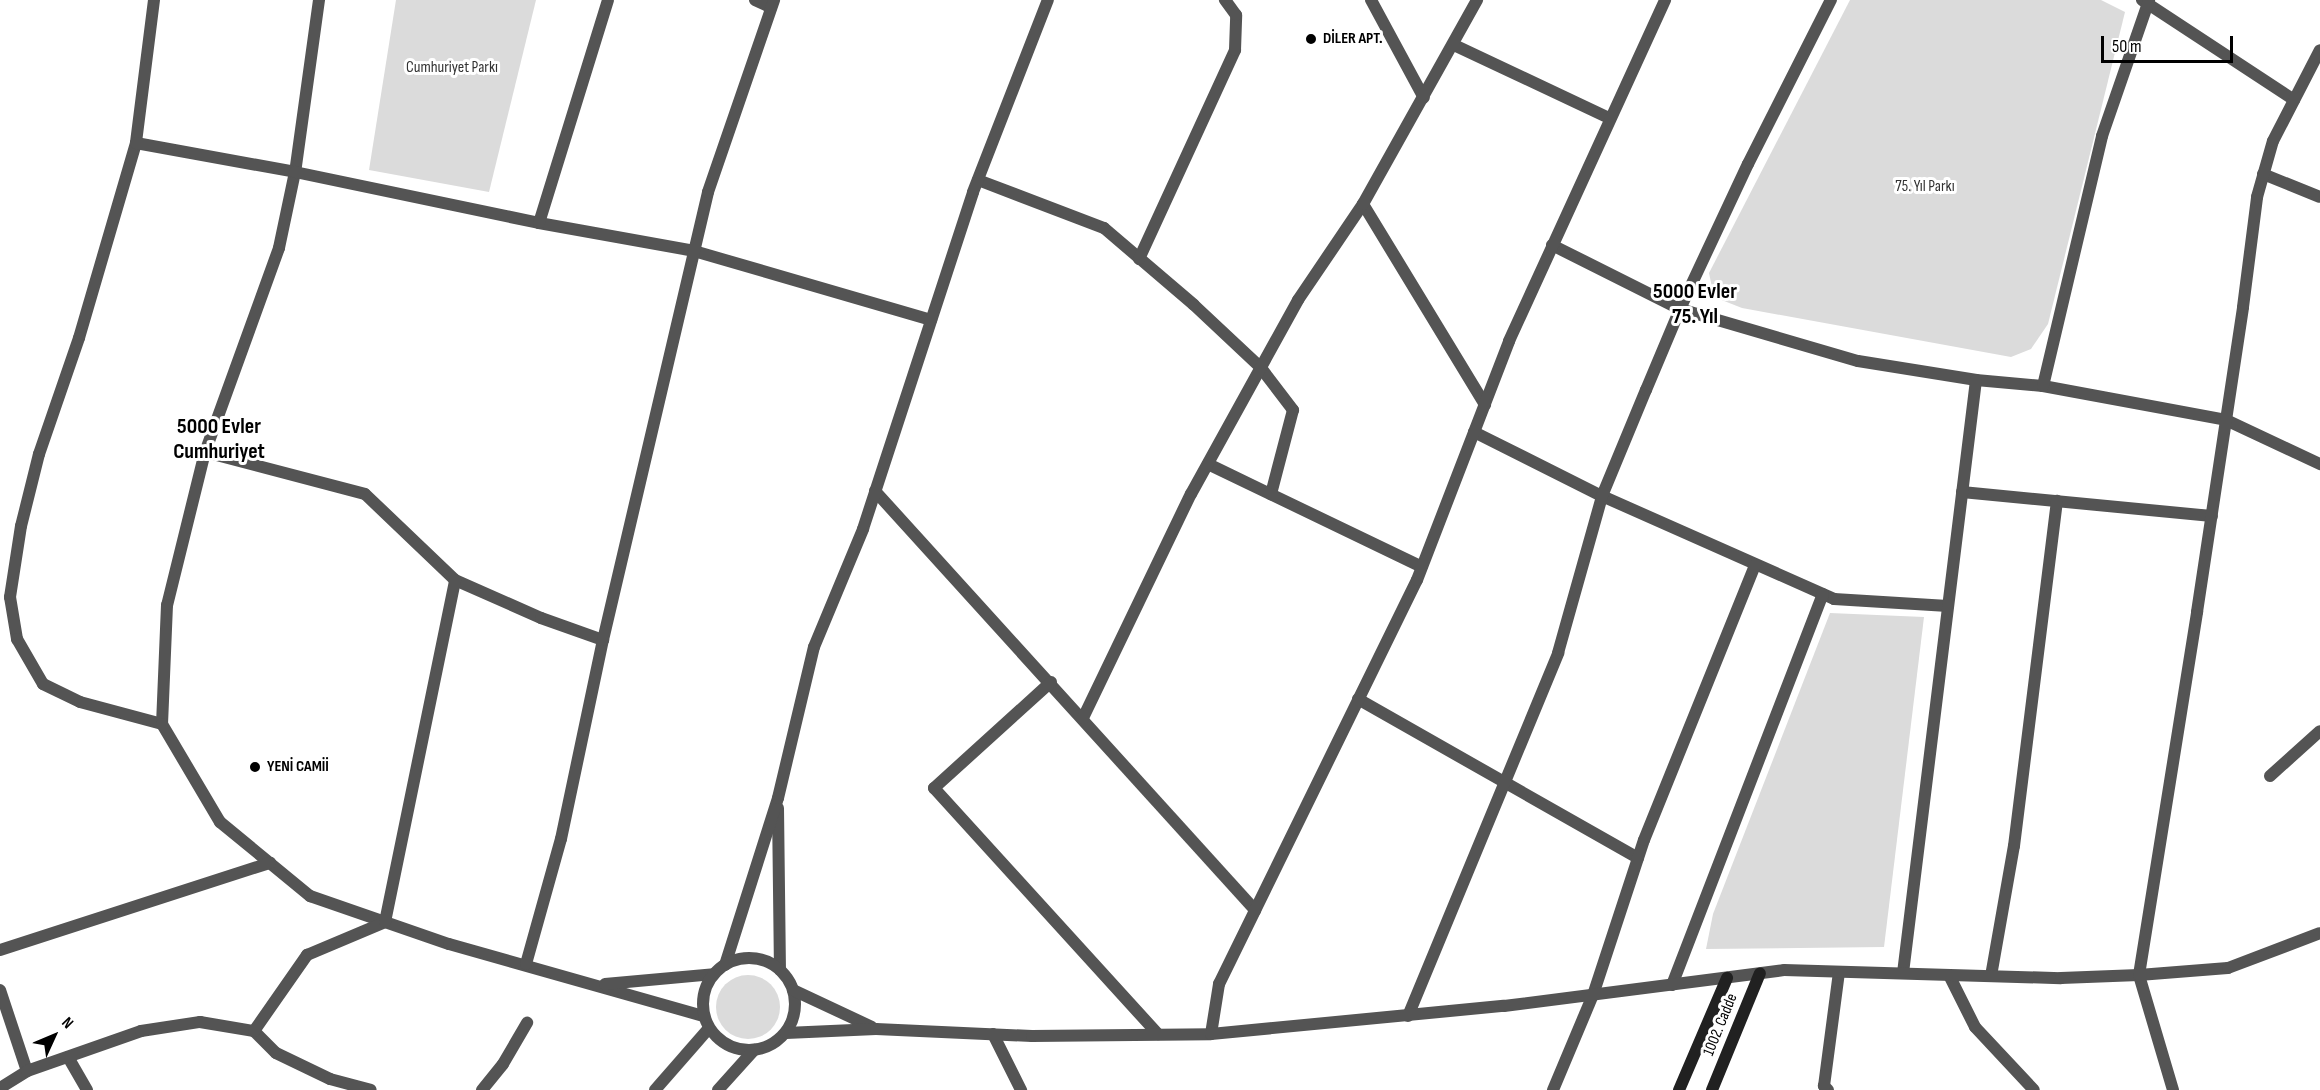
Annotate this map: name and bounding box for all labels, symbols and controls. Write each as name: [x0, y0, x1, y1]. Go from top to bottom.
scale bar: [2104, 24, 2236, 62]
place label: DİLER APT.: [1323, 29, 1383, 49]
marker: DİLER APT.: [1304, 32, 1318, 46]
text: 50 m: [2112, 36, 2142, 57]
park label: Cumhuriyet Parkı: [406, 58, 498, 78]
park label: 75. Yıl Parkı: [1895, 177, 1955, 197]
district label: 5000 Evler 75. Yıl: [1653, 278, 1737, 330]
district label: 5000 Evler Cumhuriyet: [173, 413, 265, 464]
place label: YENİ CAMİİ: [267, 757, 329, 777]
marker: YENİ CAMİİ: [248, 760, 262, 774]
street label: 1002. Cadde: [1700, 991, 1742, 1059]
north arrow: [24, 1006, 84, 1066]
text: N: [58, 1013, 77, 1033]

